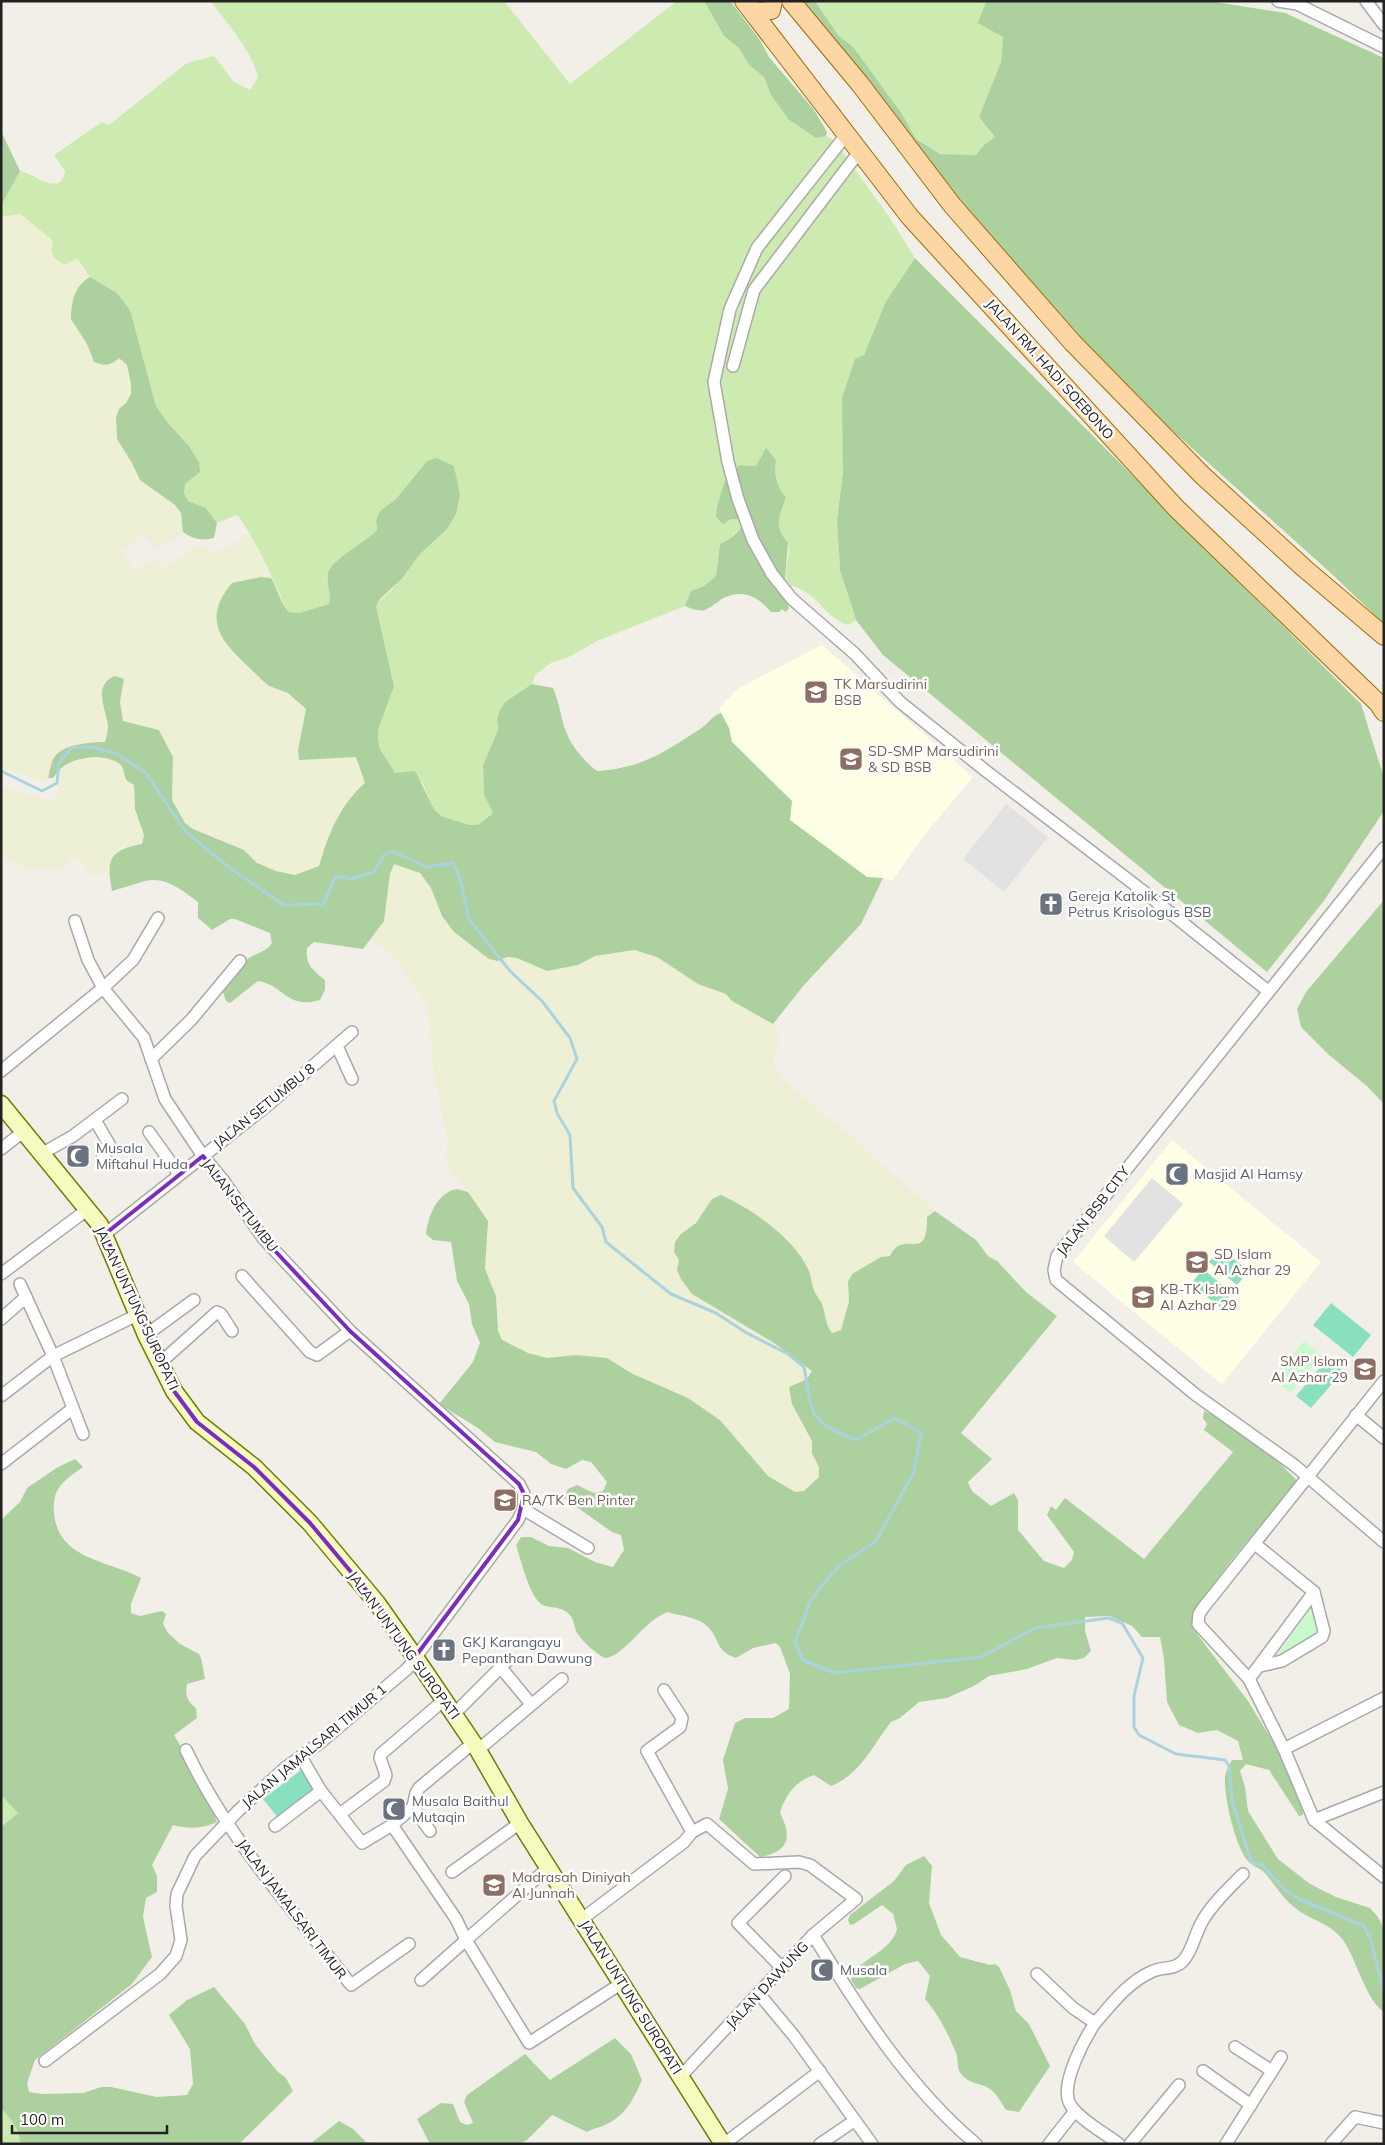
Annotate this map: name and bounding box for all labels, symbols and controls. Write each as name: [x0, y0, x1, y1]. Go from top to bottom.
street label: JALAN RM. HADI SOEBONO: [982, 295, 1118, 443]
place label: TK Marsudirini BSB: [834, 675, 927, 709]
school or university icon: TK Marsudirini BSB: [803, 679, 829, 705]
place label: SD-SMP Marsudirini & SD BSB: [868, 742, 999, 776]
school or university icon: SD-SMP Marsudirini & SD BSB: [838, 746, 864, 772]
place label: Gereja Katolik St Petrus Krisologus BSB: [1068, 887, 1212, 921]
church icon: Gereja Katolik St Petrus Krisologus BSB: [1038, 891, 1064, 917]
street label: JALAN SETUMBU 8: [209, 1059, 319, 1153]
place label: Musala Miftahul Huda: [96, 1139, 188, 1173]
mosque icon: Musala Miftahul Huda: [65, 1143, 91, 1169]
street label: JALAN SETUMBU: [198, 1155, 282, 1255]
mosque icon: Masjid Al Hamsy: [1164, 1161, 1190, 1187]
street label: JALAN BSB CITY: [1053, 1162, 1134, 1259]
place label: Masjid Al Hamsy: [1194, 1165, 1304, 1183]
street label: JALAN UNTUNG SUROPATI: [91, 1223, 183, 1393]
place label: SD Islam Al Azhar 29: [1214, 1245, 1291, 1279]
school or university icon: SD Islam Al Azhar 29: [1184, 1249, 1210, 1275]
place label: KB-TK Islam Al Azhar 29: [1160, 1280, 1239, 1314]
school or university icon: KB-TK Islam Al Azhar 29: [1130, 1284, 1156, 1310]
place label: SMP Islam Al Azhar 29: [1271, 1352, 1348, 1386]
school or university icon: SMP Islam Al Azhar 29: [1352, 1356, 1378, 1382]
school or university icon: RA/TK Ben Pinter: [492, 1487, 518, 1513]
place label: RA/TK Ben Pinter: [522, 1491, 636, 1509]
street label: JALAN UNTUNG SUROPATI: [344, 1567, 464, 1723]
place label: GKJ Karangayu Pepanthan Dawung: [462, 1633, 592, 1667]
church icon: GKJ Karangayu Pepanthan Dawung: [431, 1637, 457, 1663]
street label: JALAN JAMALSARI TIMUR 1: [238, 1680, 390, 1812]
place label: Musala Baithul Mutaqin: [412, 1792, 509, 1826]
mosque icon: Musala Baithul Mutaqin: [381, 1796, 407, 1822]
street label: JALAN JAMALSARI TIMUR: [233, 1835, 351, 1983]
place label: Madrasah Diniyah Al Junnah: [512, 1868, 631, 1902]
school or university icon: Madrasah Diniyah Al Junnah: [481, 1872, 507, 1898]
street label: JALAN UNTUNG SUROPATI: [576, 1916, 686, 2078]
street label: JALAN DAWUNG: [722, 1938, 812, 2032]
mosque icon: Musala: [809, 1957, 835, 1983]
place label: Musala: [840, 1961, 887, 1979]
scale bar: [12, 2102, 168, 2134]
text: 100 m: [20, 2110, 64, 2129]

